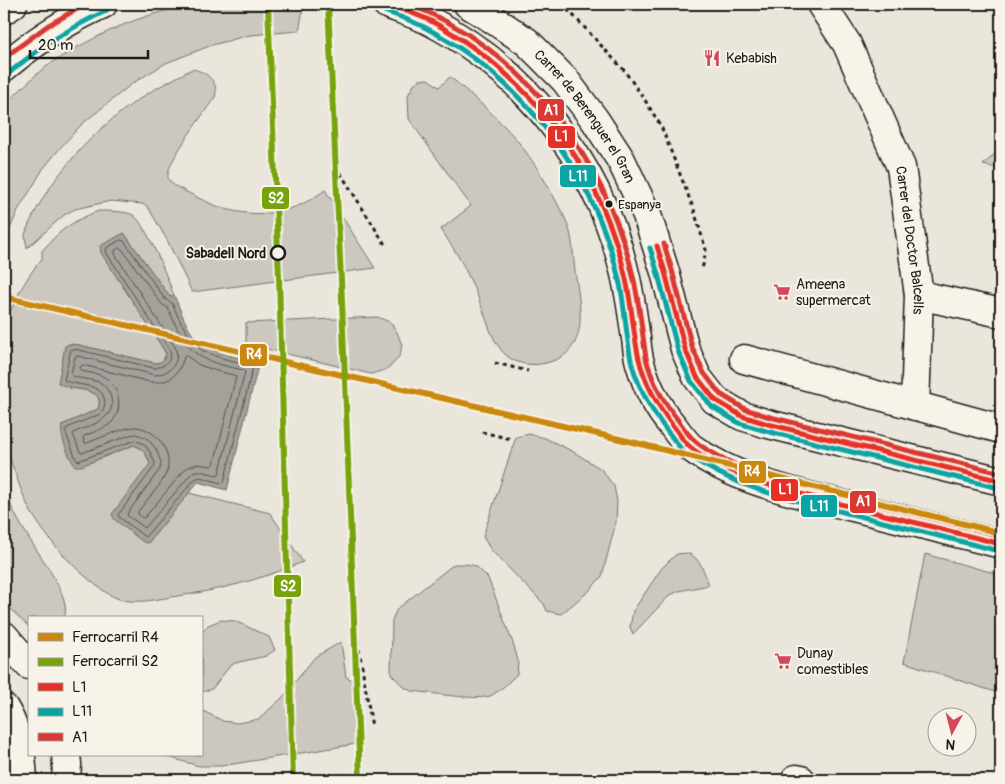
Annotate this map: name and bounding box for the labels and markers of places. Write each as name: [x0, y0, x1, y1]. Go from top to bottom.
restaurant icon: Kebabish: [702, 48, 722, 68]
place label: Kebabish: [726, 50, 777, 67]
place label: Espanya: [618, 197, 661, 213]
marker: Espanya: [604, 199, 614, 209]
place label: Sabadell Nord: [186, 245, 266, 262]
marker: Sabadell Nord: [270, 245, 286, 261]
place label: Ameena supermercat: [796, 276, 871, 309]
supermarket icon: Ameena supermercat: [772, 282, 792, 302]
place label: Dunay comestibles: [797, 645, 869, 678]
supermarket icon: Dunay comestibles: [773, 651, 793, 671]

